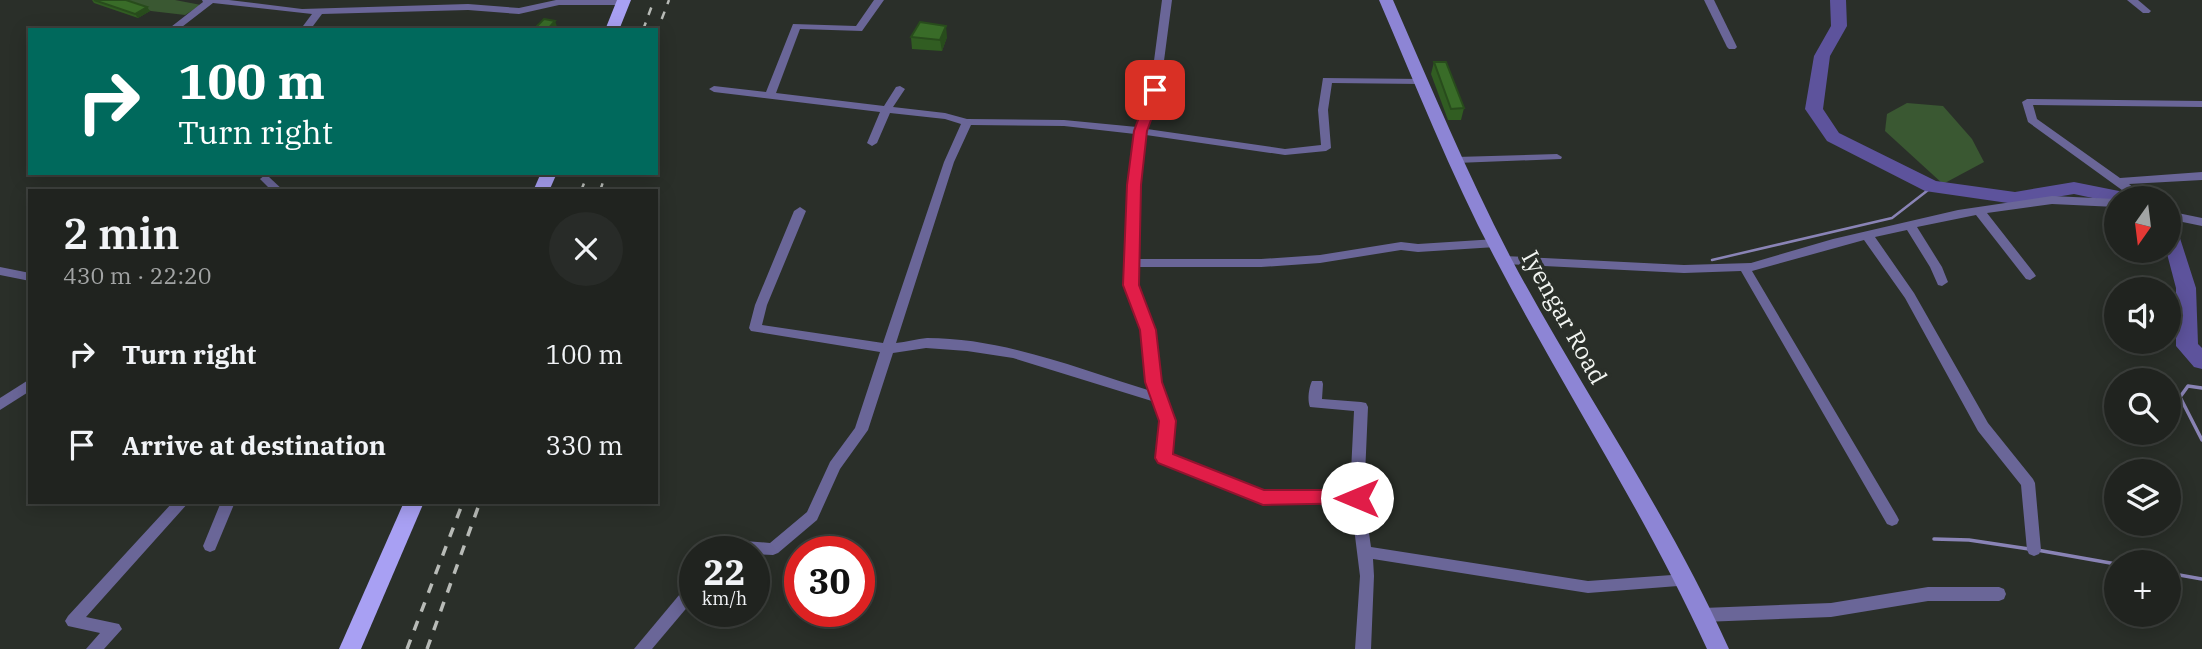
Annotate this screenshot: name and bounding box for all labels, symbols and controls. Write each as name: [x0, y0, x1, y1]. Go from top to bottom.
text: 100 m: [178, 49, 325, 112]
icon: right: [63, 56, 154, 147]
pin: [1125, 60, 1185, 120]
icon: arrive: [1136, 71, 1174, 109]
text: Turn right: [178, 111, 333, 153]
north arrow: [2104, 186, 2180, 262]
map controls: [2104, 186, 2181, 627]
text: 2 min: [63, 206, 180, 261]
button: close: [549, 212, 623, 286]
street label: Iyengar Road: [1515, 244, 1615, 390]
text: 430 m · 22:20: [63, 260, 212, 290]
button: sound: [2104, 277, 2181, 354]
icon: right: [63, 335, 101, 373]
text: Turn right: [122, 337, 256, 371]
text: 100 m: [545, 337, 623, 371]
button: search: [2104, 368, 2181, 445]
icon: arrive: [63, 426, 101, 464]
text: Arrive at destination: [122, 428, 386, 462]
text: 330 m: [545, 428, 623, 462]
button: layers: [2104, 459, 2181, 536]
position arrow: [1320, 461, 1394, 535]
speed limit sign: 30: [784, 536, 875, 627]
text: 22: [703, 549, 746, 595]
button: +: [2104, 550, 2181, 627]
text: km/h: [702, 587, 747, 610]

